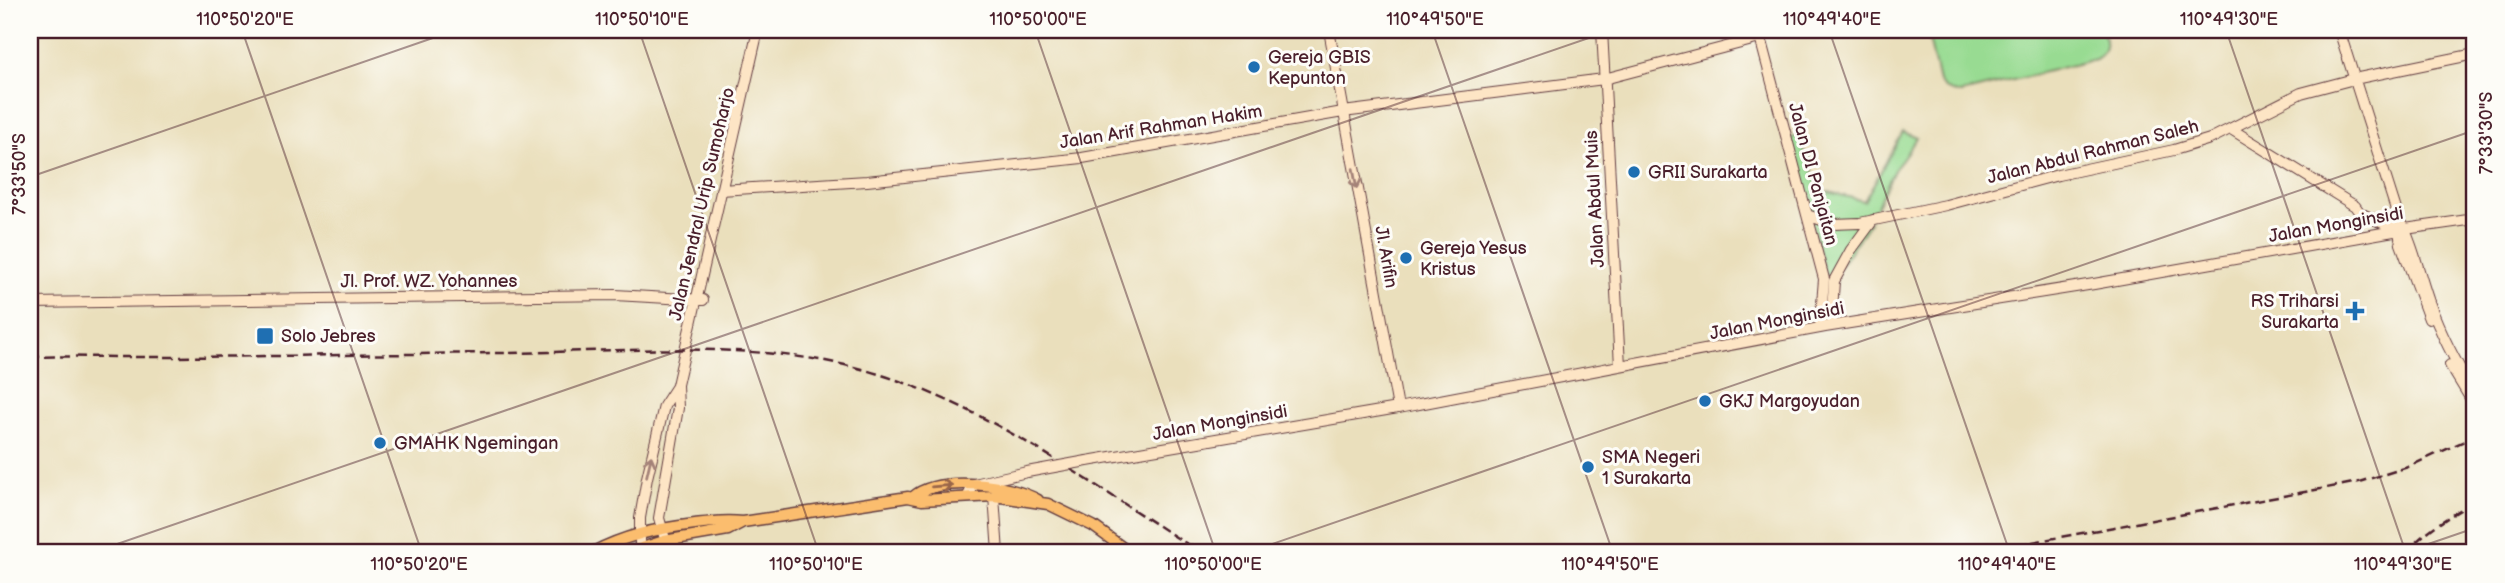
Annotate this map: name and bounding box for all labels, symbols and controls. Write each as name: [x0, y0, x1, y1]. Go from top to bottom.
text: 110°50'20"E: [196, 9, 294, 30]
text: 110°50'10"E: [595, 9, 689, 30]
text: 110°50'00"E: [989, 9, 1087, 30]
text: 110°49'50"E: [1386, 9, 1484, 30]
text: 110°49'40"E: [1783, 9, 1881, 30]
text: 110°49'30"E: [2180, 9, 2278, 30]
place label: Gereja GBIS Kepunton: [1268, 47, 1371, 89]
marker: Gereja GBIS Kepunton: [1246, 59, 1262, 75]
street label: Jalan Jendral Urip Sumoharjo: [665, 85, 739, 323]
text: 7°33'30"S: [2476, 92, 2497, 174]
street label: Jalan DI Panjaitan: [1784, 100, 1842, 248]
street label: Jalan Arif Rahman Hakim: [1058, 101, 1264, 153]
street label: Jalan Abdul Rahman Saleh: [1985, 116, 2201, 188]
street label: Jalan Abdul Muis: [1581, 130, 1609, 268]
text: 7°33'50"S: [9, 133, 30, 215]
place label: GRII Surakarta: [1648, 162, 1768, 183]
marker: GRII Surakarta: [1626, 164, 1642, 180]
one-way arrow: [1349, 167, 1363, 190]
street label: Jalan Monginsidi: [2267, 203, 2405, 247]
street label: Jl. Arifin: [1370, 224, 1402, 290]
place label: Gereja Yesus Kristus: [1420, 238, 1527, 280]
marker: Gereja Yesus Kristus: [1398, 250, 1414, 266]
street label: Jl. Prof. WZ. Yohannes: [341, 271, 517, 292]
place label: RS Triharsi Surakarta: [2251, 291, 2339, 333]
street label: Jalan Monginsidi: [1708, 298, 1846, 344]
marker: RS Triharsi Surakarta: [2345, 301, 2365, 321]
marker: Solo Jebres: [255, 326, 275, 346]
place label: Solo Jebres: [281, 326, 376, 347]
place label: GKJ Margoyudan: [1719, 391, 1860, 412]
marker: GKJ Margoyudan: [1697, 393, 1713, 409]
street label: Jalan Monginsidi: [1151, 401, 1289, 445]
place label: GMAHK Ngemingan: [394, 433, 558, 454]
marker: GMAHK Ngemingan: [372, 435, 388, 451]
place label: SMA Negeri 1 Surakarta: [1602, 447, 1700, 489]
one-way arrow: [644, 455, 657, 477]
marker: SMA Negeri 1 Surakarta: [1580, 459, 1596, 475]
one-way arrow: [930, 479, 953, 492]
text: 110°50'20"E: [370, 554, 468, 575]
text: 110°50'10"E: [769, 554, 863, 575]
text: 110°50'00"E: [1164, 554, 1262, 575]
text: 110°49'50"E: [1561, 554, 1659, 575]
text: 110°49'40"E: [1958, 554, 2056, 575]
text: 110°49'30"E: [2354, 554, 2452, 575]

